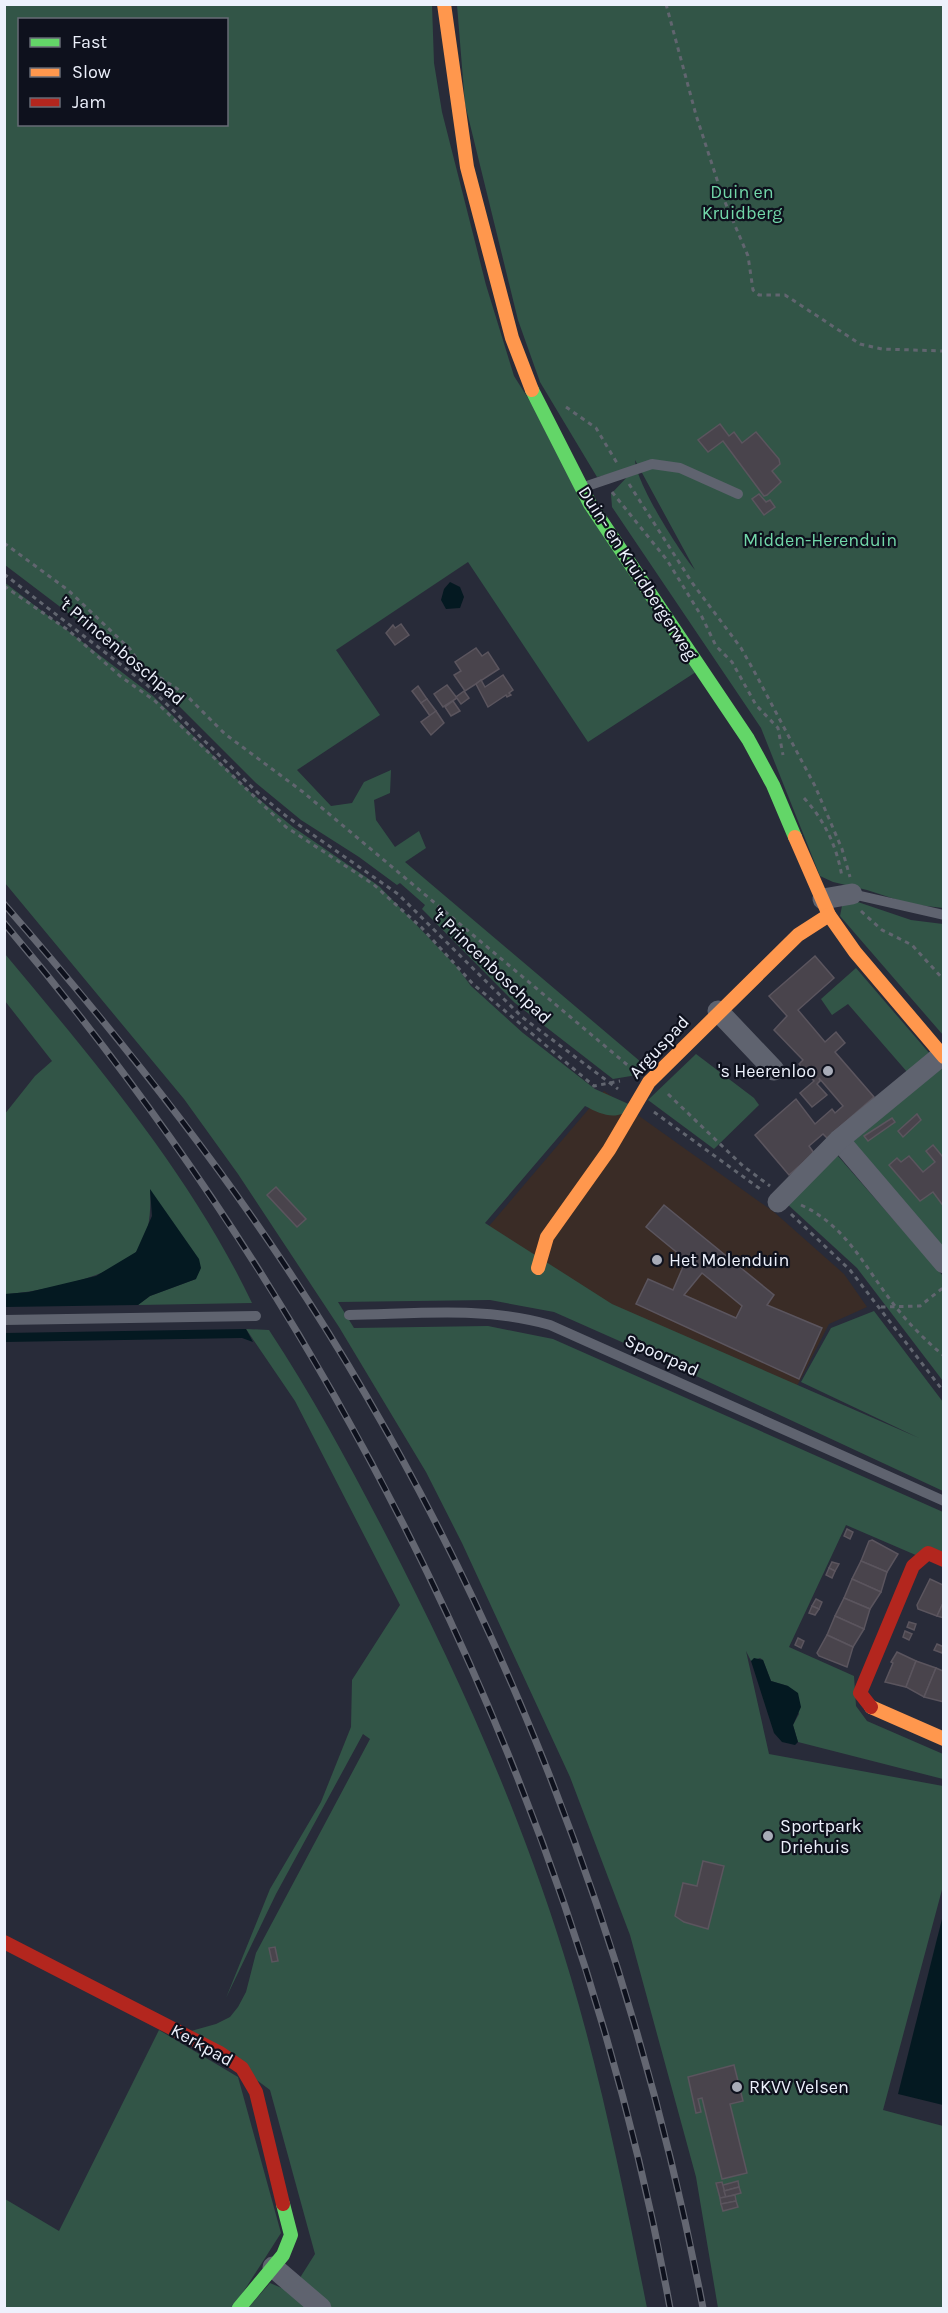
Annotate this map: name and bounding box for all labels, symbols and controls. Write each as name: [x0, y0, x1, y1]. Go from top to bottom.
legend: [18, 18, 228, 126]
text: Fast: [72, 31, 107, 53]
text: Slow: [72, 61, 111, 83]
text: Jam: [72, 91, 106, 113]
park label: Duin en Kruidberg: [702, 181, 782, 224]
street label: Duin- en Kruidbergerweg: [574, 482, 702, 664]
park label: Midden-Herenduin: [743, 529, 897, 551]
street label: 't Princenboschpad: [55, 592, 189, 710]
street label: 't Princenboschpad: [428, 904, 556, 1028]
street label: Arguspad: [624, 1011, 694, 1083]
place label: 's Heerenloo: [718, 1060, 816, 1082]
marker: 's Heerenloo: [821, 1064, 835, 1078]
place label: Het Molenduin: [669, 1249, 789, 1271]
marker: Het Molenduin: [650, 1253, 664, 1267]
street label: Spoorpad: [622, 1329, 702, 1381]
place label: Sportpark Driehuis: [780, 1815, 862, 1858]
marker: Sportpark Driehuis: [761, 1829, 775, 1843]
street label: Kerkpad: [167, 2019, 237, 2071]
place label: RKVV Velsen: [749, 2076, 849, 2098]
marker: RKVV Velsen: [730, 2080, 744, 2094]

